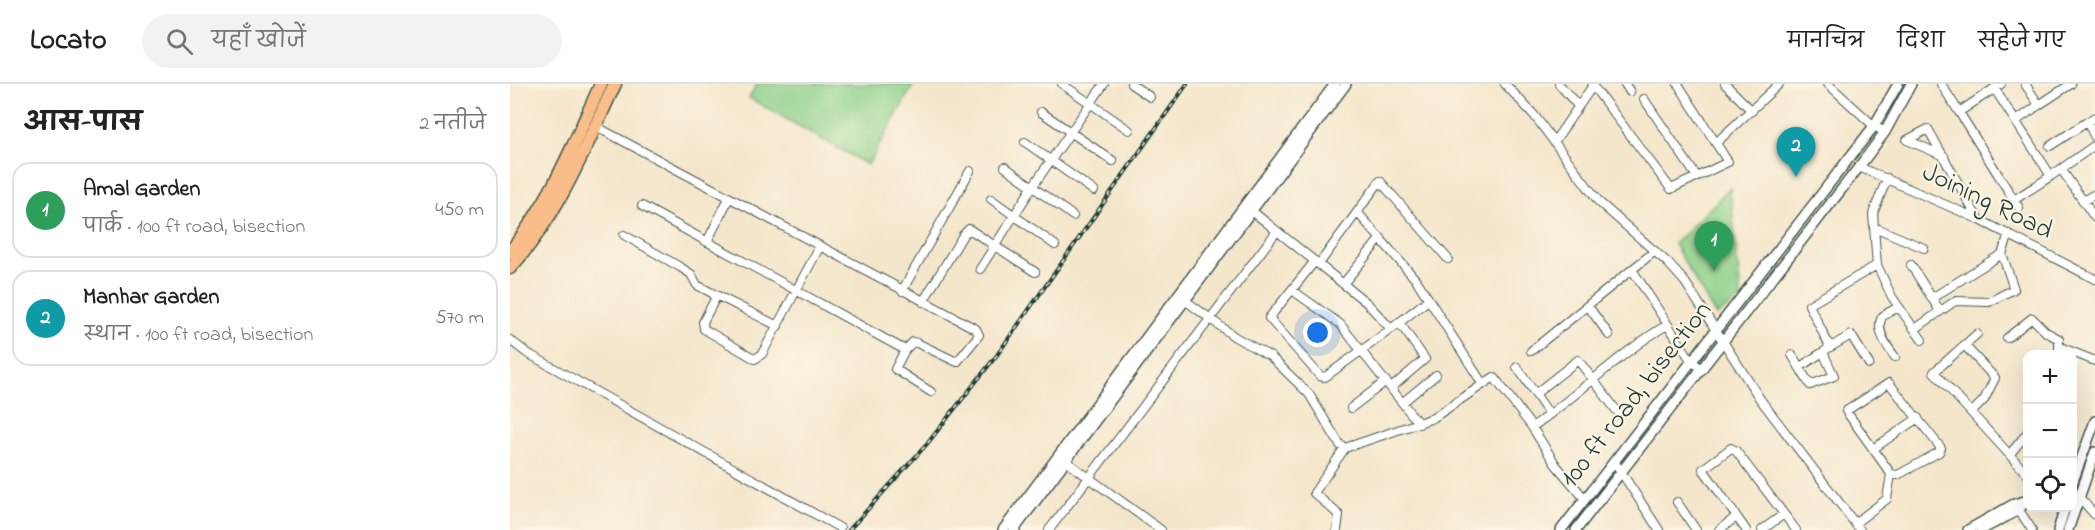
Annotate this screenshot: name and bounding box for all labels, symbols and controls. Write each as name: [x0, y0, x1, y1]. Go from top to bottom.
search box: [142, 14, 562, 68]
text: Locato: [30, 21, 106, 62]
icon: search: [163, 25, 196, 58]
text: यहाँ खोजें: [211, 26, 306, 58]
text: मानचित्र: [1787, 27, 1864, 57]
text: दिशा: [1897, 27, 1945, 57]
text: सहेजे गए: [1978, 27, 2065, 57]
text: आस-पास: [24, 105, 142, 143]
text: 2 नतीजे: [419, 110, 486, 139]
pin: 2: [1776, 128, 1816, 177]
street label: Joining Road: [1915, 154, 2059, 250]
text: Amal Garden: [83, 174, 200, 206]
text: 1: [42, 196, 49, 225]
text: 450 m: [435, 196, 484, 225]
text: पार्क · 100 ft road, bisection: [83, 213, 305, 242]
pin: 1: [1694, 222, 1734, 271]
text: Manhar Garden: [83, 282, 219, 314]
street label: 100 ft road, bisection: [1552, 293, 1722, 497]
text: 2: [41, 304, 50, 333]
text: 570 m: [435, 304, 484, 333]
your location: [1303, 318, 1332, 347]
text: स्थान · 100 ft road, bisection: [83, 321, 313, 350]
map controls: [2023, 350, 2077, 512]
button: +: [2023, 350, 2077, 404]
button: −: [2023, 404, 2077, 458]
button: locate: [2023, 458, 2077, 512]

